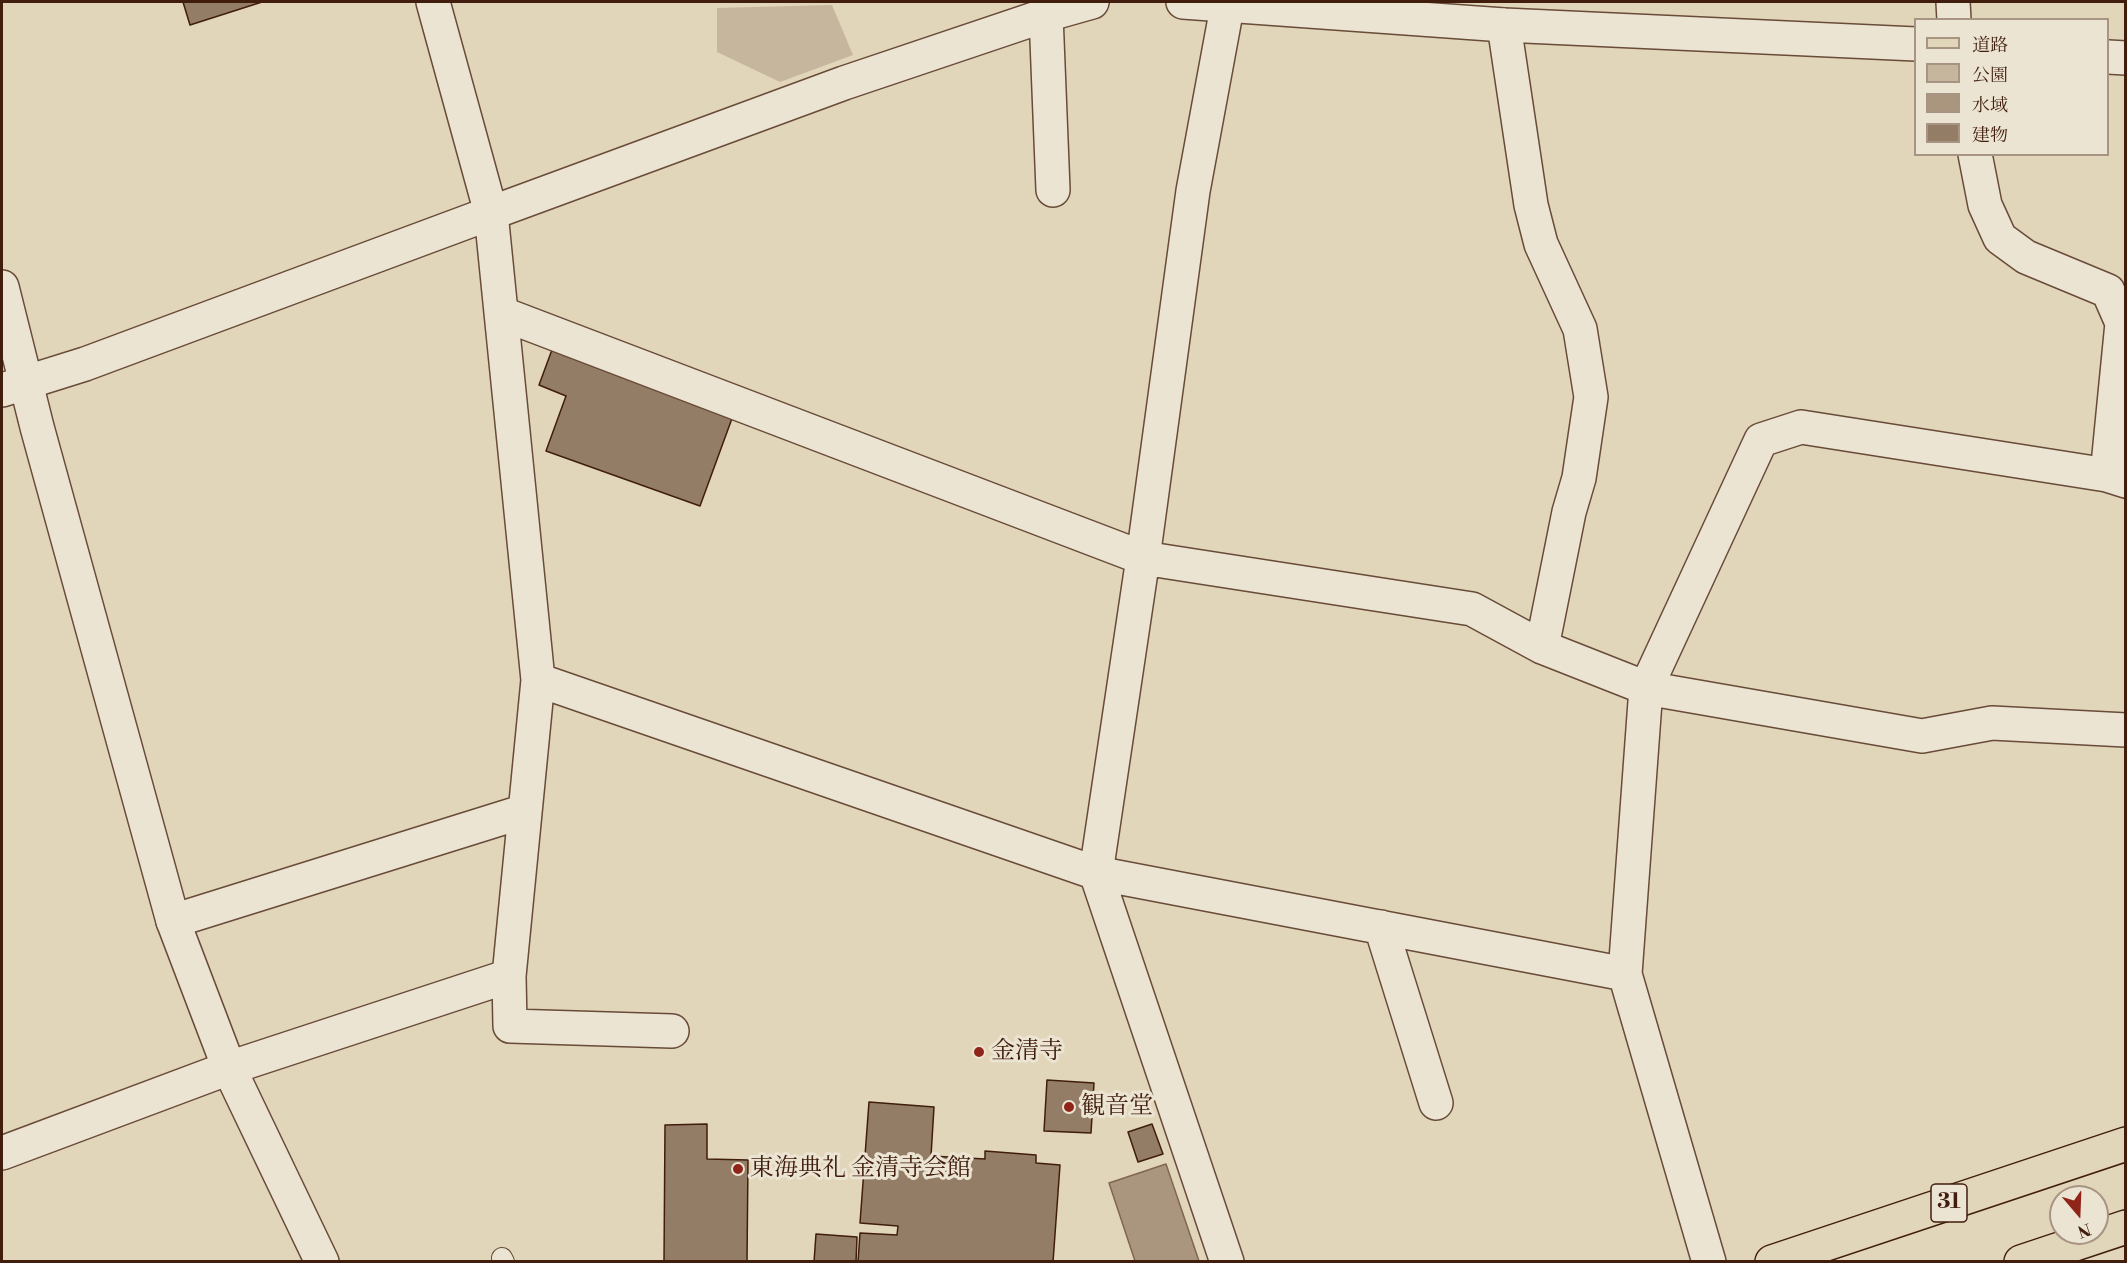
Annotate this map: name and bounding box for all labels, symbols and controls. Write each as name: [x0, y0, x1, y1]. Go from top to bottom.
legend: [1914, 18, 2109, 156]
text: 道路: [1972, 34, 2008, 57]
text: 公園: [1972, 64, 2008, 87]
text: 水域: [1972, 94, 2008, 117]
text: 建物: [1972, 124, 2008, 147]
place label: 金清寺: [991, 1038, 1063, 1066]
marker: 金清寺: [972, 1045, 986, 1059]
place label: 観音堂: [1081, 1093, 1153, 1121]
marker: 観音堂: [1062, 1100, 1076, 1114]
place label: 東海典礼 金清寺会館: [750, 1155, 971, 1183]
marker: 東海典礼 金清寺会館: [731, 1162, 745, 1176]
road number: 31: [1931, 1184, 1967, 1222]
north arrow: [2049, 1185, 2109, 1245]
text: N: [2075, 1219, 2093, 1242]

